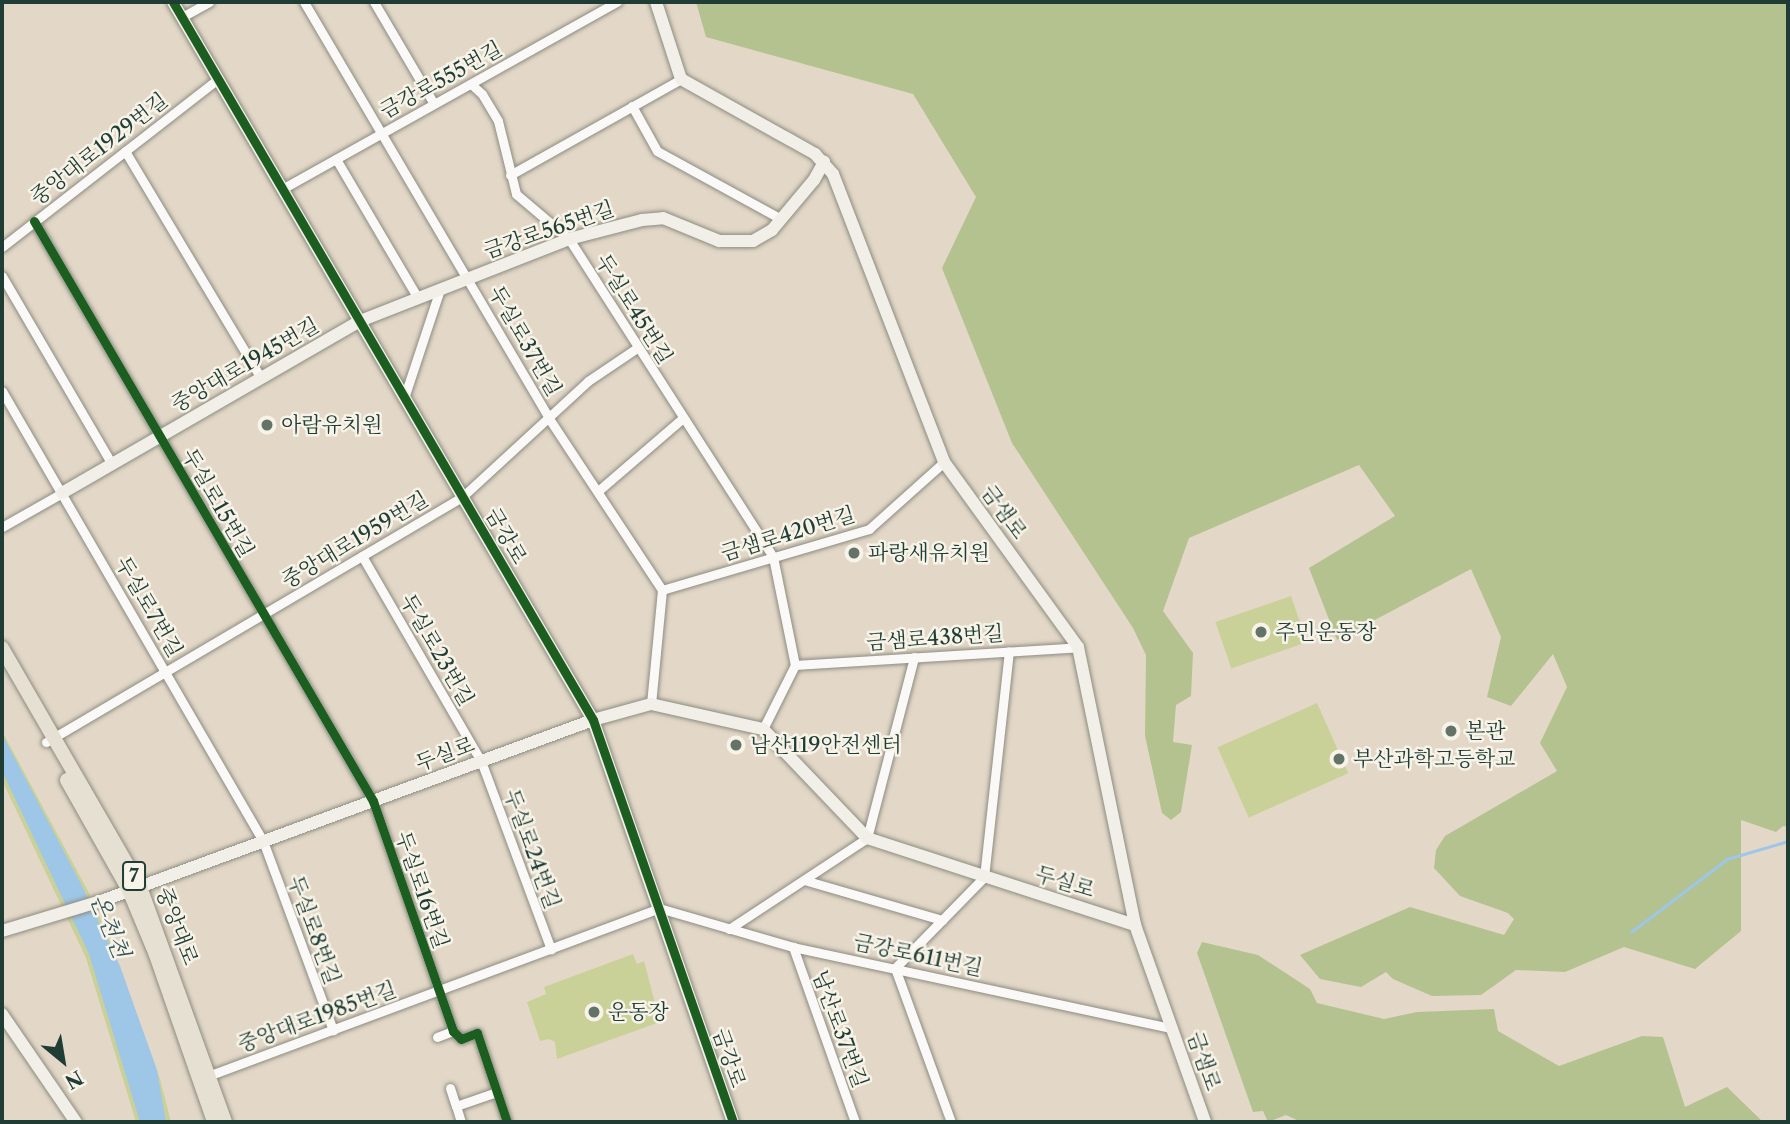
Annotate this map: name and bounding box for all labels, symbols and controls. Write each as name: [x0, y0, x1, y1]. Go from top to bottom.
street label: 금강로555번길: [376, 36, 506, 124]
street label: 중앙대로1929번길: [25, 88, 173, 210]
street label: 금강로565번길: [480, 196, 618, 264]
street label: 두실로45번길: [590, 249, 678, 369]
street label: 두실로37번길: [483, 281, 567, 401]
street label: 중앙대로1945번길: [167, 312, 323, 418]
place label: 아람유치원: [281, 412, 382, 438]
marker: 아람유치원: [259, 417, 275, 433]
street label: 두실로15번길: [177, 444, 259, 562]
street label: 금샘로: [976, 480, 1032, 544]
street label: 중앙대로1959번길: [277, 486, 433, 594]
street label: 금샘로420번길: [718, 502, 858, 566]
street label: 금강로: [480, 503, 532, 569]
place label: 파랑새유치원: [868, 540, 990, 566]
marker: 파랑새유치원: [846, 545, 862, 561]
street label: 두실로7번길: [110, 552, 188, 662]
street label: 두실로23번길: [395, 590, 479, 710]
place label: 주민운동장: [1275, 619, 1376, 645]
street label: 금샘로438번길: [866, 621, 1004, 655]
marker: 주민운동장: [1253, 624, 1269, 640]
place label: 본관: [1465, 718, 1506, 744]
marker: 본관: [1443, 723, 1459, 739]
street label: 두실로: [412, 732, 478, 776]
place label: 남산119안전센터: [750, 732, 902, 758]
marker: 남산119안전센터: [728, 737, 744, 753]
place label: 부산과학고등학교: [1353, 746, 1515, 772]
marker: 부산과학고등학교: [1331, 751, 1347, 767]
street label: 두실로24번길: [499, 786, 565, 912]
street label: 두실로16번길: [390, 828, 454, 952]
road number: 7: [122, 860, 146, 891]
street label: 두실로: [1032, 861, 1098, 903]
street label: 두실로8번길: [283, 872, 345, 988]
street label: 중앙대로: [151, 884, 203, 968]
water label: 온천천: [85, 890, 135, 962]
street label: 금강로611번길: [851, 929, 985, 981]
street label: 남산로37번길: [807, 967, 873, 1091]
street label: 중앙대로1985번길: [234, 977, 400, 1057]
place label: 운동장: [608, 999, 669, 1025]
marker: 운동장: [586, 1004, 602, 1020]
street label: 금강로: [707, 1025, 751, 1091]
north arrow: [28, 1026, 98, 1096]
street label: 금샘로: [1182, 1028, 1226, 1094]
text: N: [61, 1066, 87, 1094]

